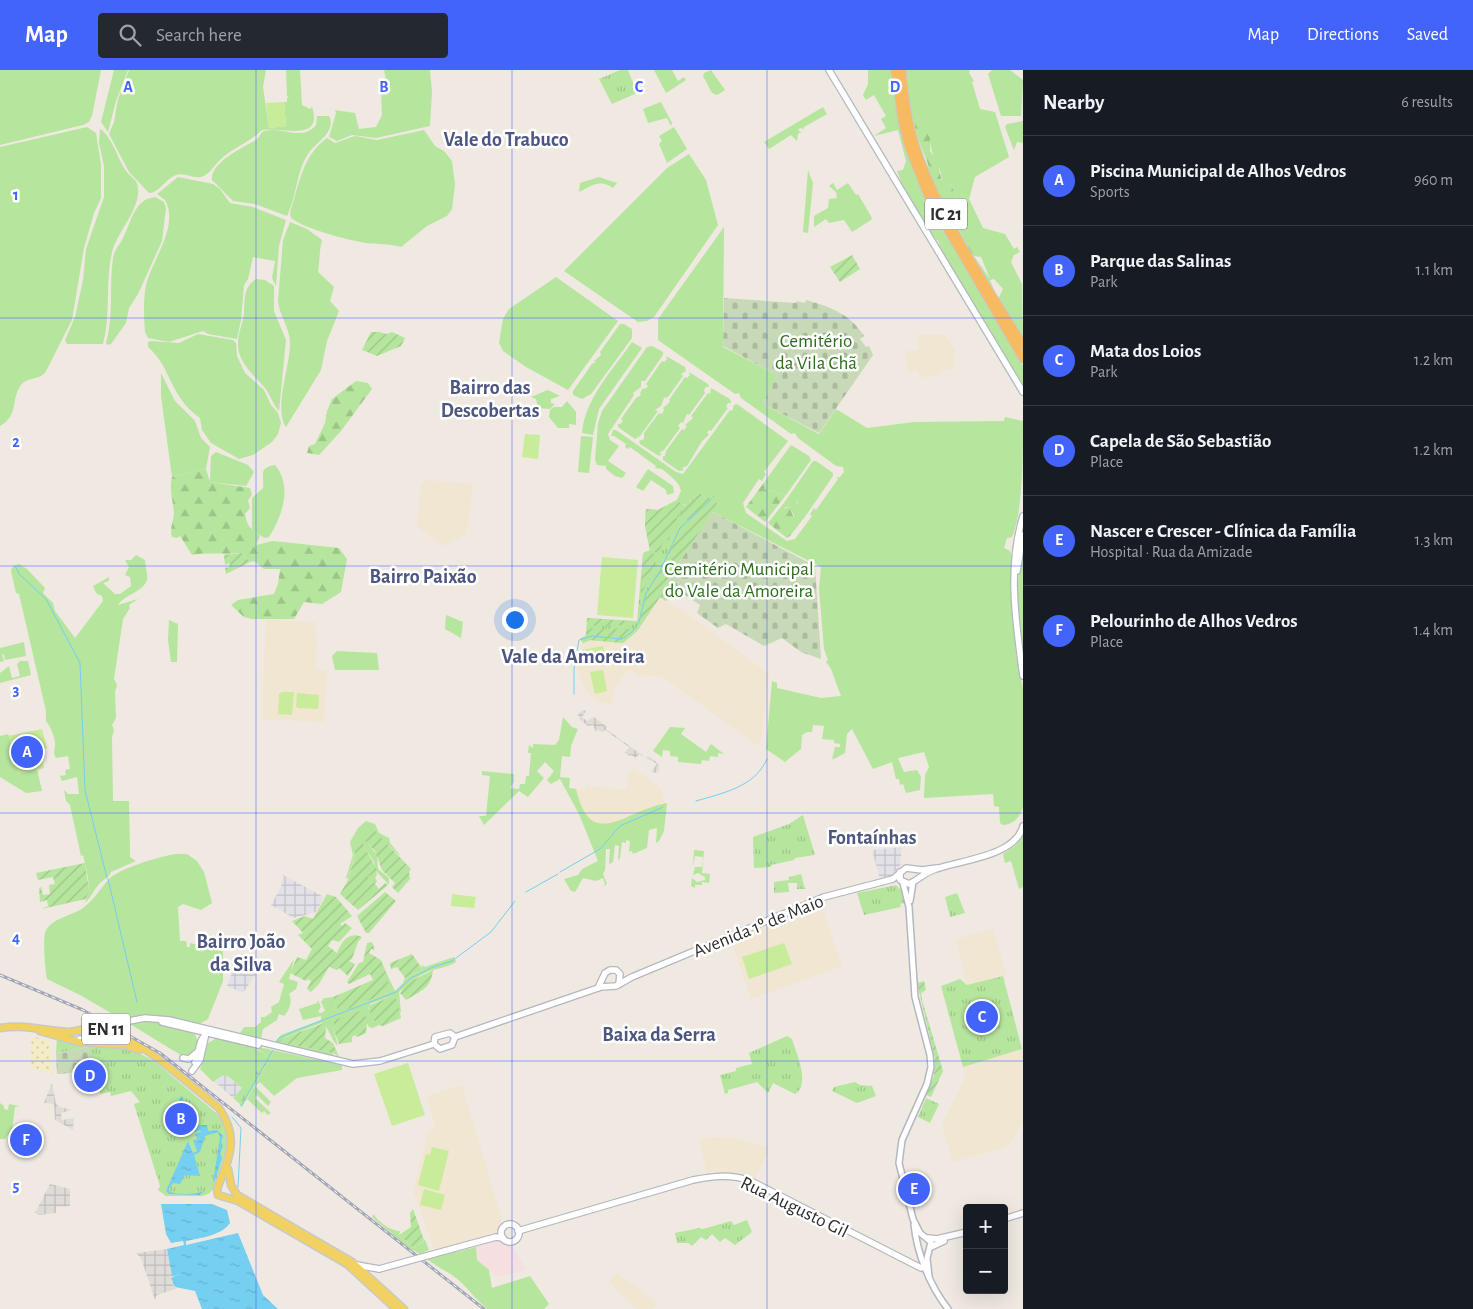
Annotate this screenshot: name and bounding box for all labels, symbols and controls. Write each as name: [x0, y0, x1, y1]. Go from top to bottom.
search box: [98, 13, 448, 58]
icon: search: [116, 21, 144, 49]
text: Map: [25, 23, 68, 47]
text: Search here: [156, 26, 242, 45]
text: Map: [1248, 26, 1279, 44]
text: Directions: [1307, 26, 1379, 44]
text: Saved: [1407, 26, 1448, 44]
text: A: [123, 79, 133, 95]
text: B: [379, 79, 389, 95]
text: C: [635, 79, 644, 95]
text: D: [890, 79, 901, 95]
text: Nearby: [1043, 92, 1104, 113]
text: 6 results: [1401, 94, 1453, 110]
district label: Vale do Trabuco: [443, 130, 569, 150]
text: Piscina Municipal de Alhos Vedros: [1090, 162, 1346, 181]
text: A: [1054, 172, 1064, 188]
text: 960 m: [1414, 172, 1453, 188]
text: Sports: [1090, 184, 1130, 200]
text: 1: [13, 187, 19, 203]
road number: IC 21: [925, 198, 967, 230]
text: Parque das Salinas: [1090, 252, 1231, 271]
text: B: [1054, 262, 1064, 278]
text: 1.1 km: [1416, 262, 1453, 278]
text: Park: [1090, 274, 1118, 290]
park label: Cemitério da Vila Chã: [775, 332, 857, 373]
text: Mata dos Loios: [1090, 342, 1201, 361]
text: C: [1055, 352, 1063, 368]
text: 1.2 km: [1414, 352, 1453, 368]
text: Park: [1090, 364, 1118, 380]
district label: Bairro das Descobertas: [441, 378, 540, 421]
text: Capela de São Sebastião: [1090, 432, 1271, 451]
text: 2: [12, 434, 20, 450]
text: D: [1054, 442, 1064, 458]
text: 1.2 km: [1414, 442, 1453, 458]
text: Place: [1090, 454, 1123, 470]
text: Nascer e Crescer - Clínica da Família: [1090, 522, 1356, 541]
text: E: [1055, 532, 1063, 548]
text: 1.3 km: [1415, 532, 1453, 548]
text: Hospital · Rua da Amizade: [1090, 544, 1252, 560]
park label: Cemitério Municipal do Vale da Amoreira: [664, 560, 814, 601]
district label: Bairro Paixão: [369, 567, 477, 587]
your location: [502, 607, 528, 633]
text: Pelourinho de Alhos Vedros: [1090, 612, 1298, 631]
text: F: [1055, 622, 1063, 638]
text: 1.4 km: [1413, 622, 1453, 638]
text: Place: [1090, 634, 1123, 650]
district label: Vale da Amoreira: [501, 646, 645, 667]
text: 3: [13, 682, 20, 698]
pin: A: [11, 733, 43, 771]
district label: Fontaínhas: [827, 828, 917, 848]
street label: Avenida 1º de Maio: [691, 892, 826, 961]
text: 4: [12, 930, 20, 946]
district label: Bairro João da Silva: [197, 932, 286, 975]
pin: C: [966, 998, 998, 1036]
road number: EN 11: [82, 1014, 130, 1044]
district label: Baixa da Serra: [602, 1025, 716, 1045]
pin: D: [74, 1057, 106, 1095]
pin: B: [165, 1100, 197, 1138]
pin: F: [10, 1121, 42, 1159]
pin: E: [898, 1170, 930, 1208]
street label: Rua Augusto Gil: [738, 1173, 851, 1242]
text: 5: [13, 1178, 20, 1194]
map controls: [963, 1204, 1008, 1294]
button: +: [963, 1204, 1008, 1249]
button: −: [963, 1249, 1008, 1294]

